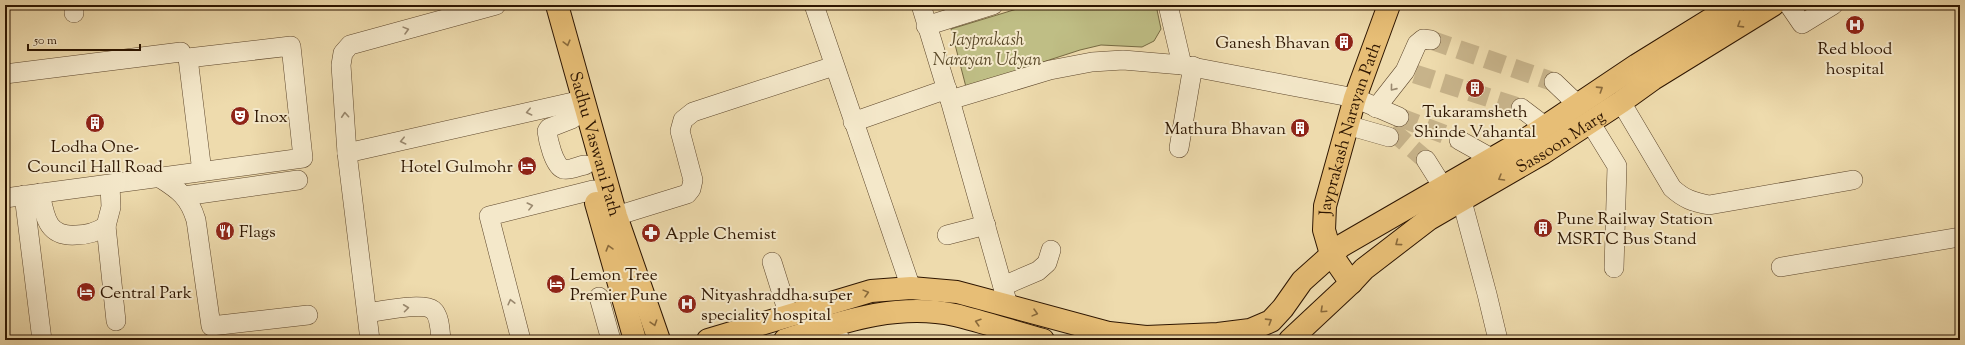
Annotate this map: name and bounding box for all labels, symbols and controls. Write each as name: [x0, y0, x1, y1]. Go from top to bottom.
hospital icon: Red blood hospital: [1844, 14, 1866, 36]
one-way arrow: [1737, 21, 1744, 28]
scale bar: [28, 26, 140, 52]
one-way arrow: [402, 26, 409, 35]
park label: Jayprakash Narayan Udyan: [933, 29, 1041, 73]
building icon: Ganesh Bhavan: [1333, 31, 1355, 53]
text: 50 m: [33, 32, 57, 50]
place label: Ganesh Bhavan: [1215, 32, 1330, 56]
place label: Red blood hospital: [1818, 38, 1893, 82]
one-way arrow: [562, 39, 570, 46]
street label: Jayprakash Narayan Path: [1315, 39, 1388, 217]
street label: Sadhu Vaswani Path: [562, 69, 626, 220]
building icon: Tukaramsheth Shinde Vahantal: [1464, 77, 1486, 99]
one-way arrow: [1390, 84, 1397, 91]
one-way arrow: [1596, 86, 1603, 94]
place label: Tukaramsheth Shinde Vahantal: [1414, 101, 1536, 145]
theatre icon: Inox: [229, 105, 251, 127]
place label: Inox: [254, 106, 288, 130]
street label: Sassoon Marg: [1512, 106, 1610, 180]
one-way arrow: [526, 107, 533, 115]
building icon: Lodha One- Council Hall Road: [84, 112, 106, 134]
one-way arrow: [340, 112, 349, 118]
building icon: Mathura Bhavan: [1289, 117, 1311, 139]
place label: Mathura Bhavan: [1164, 118, 1286, 142]
place label: Lodha One- Council Hall Road: [27, 136, 163, 180]
one-way arrow: [400, 136, 406, 144]
hotel icon: Hotel Gulmohr: [516, 155, 538, 177]
place label: Hotel Gulmohr: [401, 156, 514, 180]
one-way arrow: [1498, 173, 1505, 180]
one-way arrow: [526, 203, 533, 211]
place label: Pune Railway Station MSRTC Bus Stand: [1557, 208, 1713, 252]
building icon: Pune Railway Station MSRTC Bus Stand: [1532, 217, 1554, 239]
restaurant icon: Flags: [214, 220, 236, 242]
place label: Flags: [239, 221, 276, 245]
pharmacy icon: Apple Chemist: [640, 222, 662, 244]
place label: Apple Chemist: [665, 223, 776, 247]
one-way arrow: [1396, 238, 1403, 245]
one-way arrow: [605, 244, 614, 251]
place label: Lemon Tree Premier Pune: [570, 264, 667, 308]
hotel icon: Lemon Tree Premier Pune: [545, 273, 567, 295]
hotel icon: Central Park: [75, 281, 97, 303]
place label: Central Park: [100, 282, 192, 306]
place label: Nityashraddha super speciality hospital: [701, 284, 853, 328]
one-way arrow: [863, 289, 870, 297]
hospital icon: Nityashraddha super speciality hospital: [676, 293, 698, 315]
one-way arrow: [507, 299, 516, 306]
one-way arrow: [403, 304, 409, 313]
one-way arrow: [1320, 306, 1328, 313]
one-way arrow: [1031, 308, 1038, 317]
one-way arrow: [975, 318, 982, 327]
one-way arrow: [1264, 318, 1271, 325]
one-way arrow: [649, 319, 658, 326]

